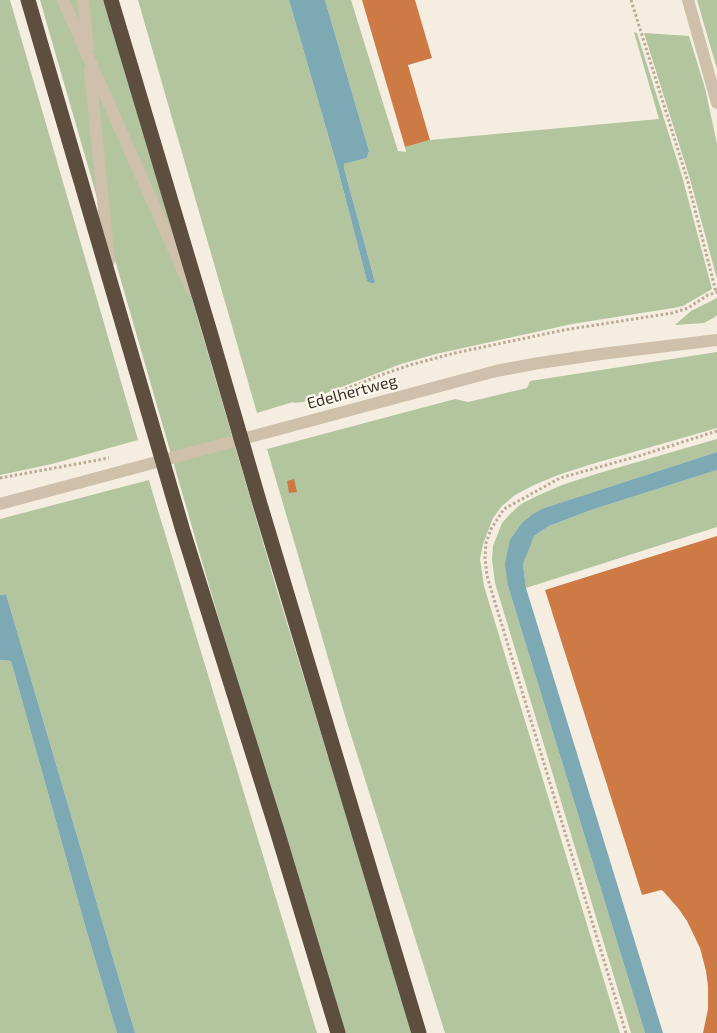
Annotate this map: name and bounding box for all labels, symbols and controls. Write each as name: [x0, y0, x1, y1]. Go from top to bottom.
street label: Edelhertweg: [305, 371, 399, 413]

